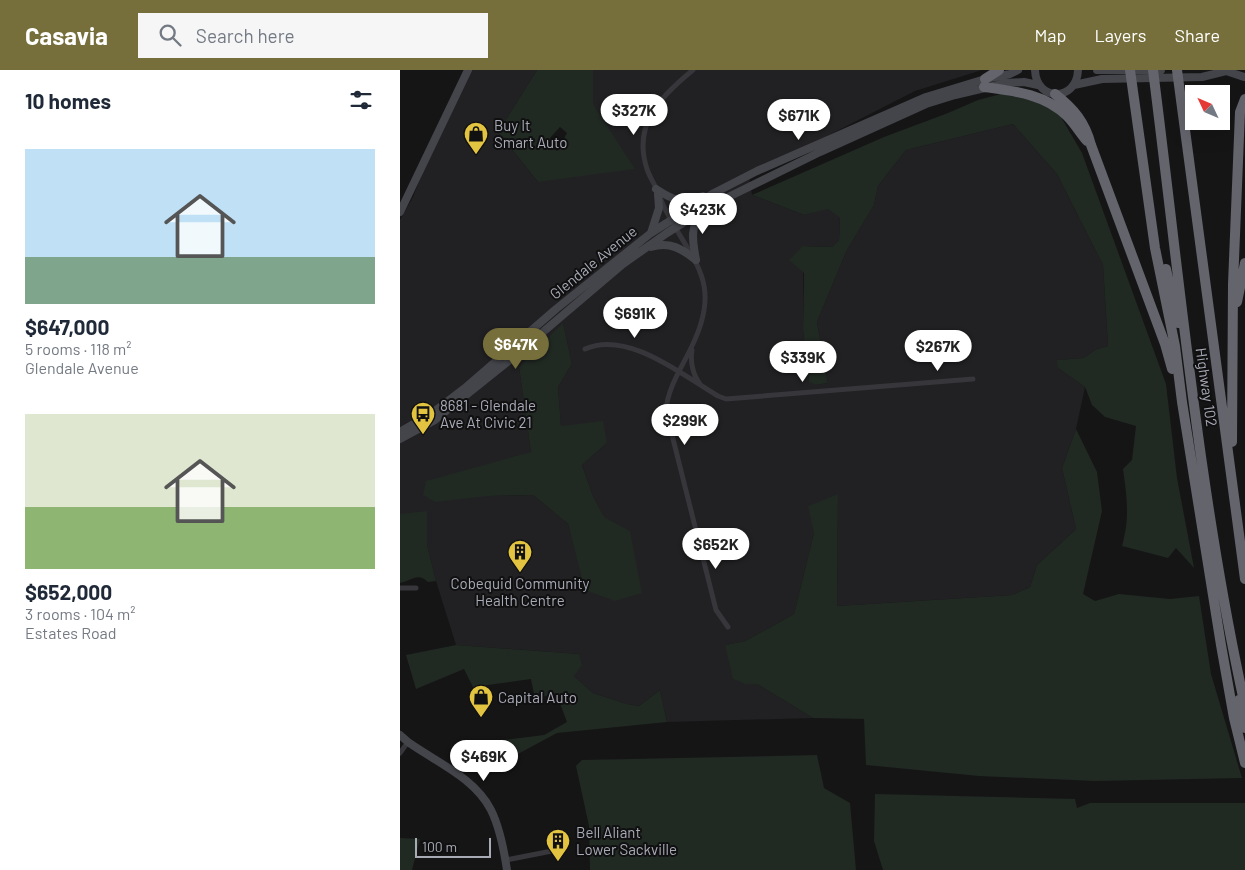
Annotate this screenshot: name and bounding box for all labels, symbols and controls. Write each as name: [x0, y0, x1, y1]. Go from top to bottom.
search box: [138, 13, 488, 58]
text: Casavia: [25, 21, 108, 50]
icon: search: [156, 21, 184, 49]
text: Search here: [196, 24, 295, 47]
text: Map: [1034, 24, 1066, 46]
text: Layers: [1094, 24, 1147, 46]
text: Share: [1175, 24, 1220, 46]
north arrow: [1185, 85, 1230, 130]
map controls: [1185, 85, 1230, 130]
icon: filters: [347, 86, 375, 114]
text: 10 homes: [25, 88, 111, 113]
pin: $327K: [599, 93, 669, 136]
pin: $671K: [764, 98, 834, 141]
text: $327K: [612, 100, 656, 119]
text: $671K: [778, 105, 820, 124]
place label: Buy It Smart Auto: [494, 116, 568, 151]
shop icon: Buy It Smart Auto: [463, 121, 489, 155]
icon: home: [155, 181, 245, 271]
pin: $423K: [668, 192, 738, 235]
text: $423K: [680, 199, 726, 218]
street label: Glendale Avenue: [546, 221, 640, 303]
pin: $691K: [600, 296, 670, 339]
text: $691K: [614, 303, 656, 322]
text: $647,000: [25, 314, 109, 339]
pin: $647K: [481, 328, 551, 370]
pin: $267K: [903, 330, 973, 372]
text: $647K: [494, 334, 538, 353]
text: $267K: [916, 336, 960, 355]
text: 5 rooms · 118 m²: [25, 339, 132, 358]
pin: $339K: [768, 340, 838, 383]
street label: Highway 102: [1193, 346, 1221, 428]
text: $339K: [781, 347, 825, 366]
text: Glendale Avenue: [25, 358, 139, 377]
place label: 8681 - Glendale Ave At Civic 21: [440, 396, 536, 431]
bus stop icon: 8681 - Glendale Ave At Civic 21: [410, 401, 436, 435]
pin: $299K: [650, 404, 720, 446]
text: $299K: [662, 410, 708, 429]
icon: home: [155, 446, 245, 536]
pin: $652K: [681, 528, 751, 570]
text: $652K: [693, 534, 739, 553]
building icon: Cobequid Community Health Centre: [507, 539, 533, 573]
place label: Cobequid Community Health Centre: [450, 574, 590, 609]
text: $652,000: [25, 579, 112, 604]
text: 3 rooms · 104 m²: [25, 604, 135, 623]
text: Estates Road: [25, 623, 117, 642]
shop icon: Capital Auto: [468, 684, 494, 718]
place label: Capital Auto: [498, 688, 577, 706]
pin: $469K: [449, 740, 519, 782]
text: $469K: [461, 746, 507, 765]
place label: Bell Aliant Lower Sackville: [576, 823, 677, 858]
building icon: Bell Aliant Lower Sackville: [545, 828, 571, 862]
scale bar: [415, 835, 491, 858]
text: 100 m: [422, 838, 457, 855]

